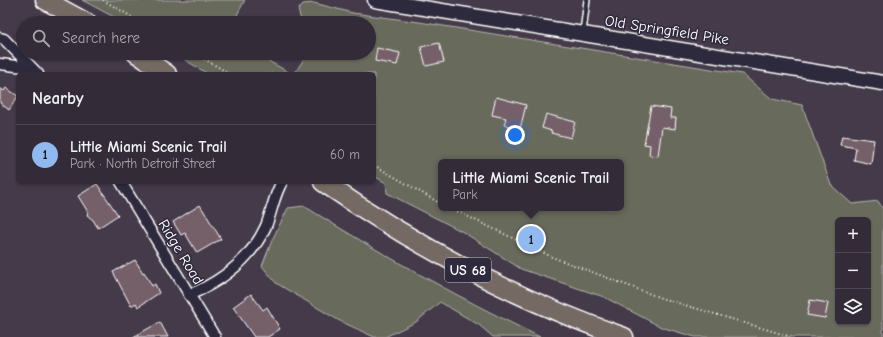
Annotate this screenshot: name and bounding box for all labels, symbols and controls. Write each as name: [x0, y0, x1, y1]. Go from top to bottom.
street label: Old Springfield Pike: [604, 11, 731, 49]
search box: [16, 16, 376, 60]
icon: search: [30, 27, 52, 49]
text: Search here: [62, 29, 140, 47]
text: Nearby: [32, 89, 83, 108]
your location: [505, 125, 525, 145]
text: Little Miami Scenic Trail: [70, 138, 227, 156]
text: 1: [42, 147, 48, 162]
text: 60 m: [330, 147, 360, 162]
text: Park · North Detroit Street: [70, 156, 215, 171]
popup: [438, 159, 624, 211]
text: Little Miami Scenic Trail: [453, 169, 609, 187]
text: Park: [453, 187, 478, 202]
street label: Ridge Road: [154, 216, 208, 288]
map controls: [835, 217, 871, 325]
button: +: [835, 217, 871, 253]
pin: 1: [518, 224, 544, 254]
button: −: [835, 253, 871, 289]
road number: US 68: [445, 258, 491, 282]
button: layers: [835, 289, 871, 325]

